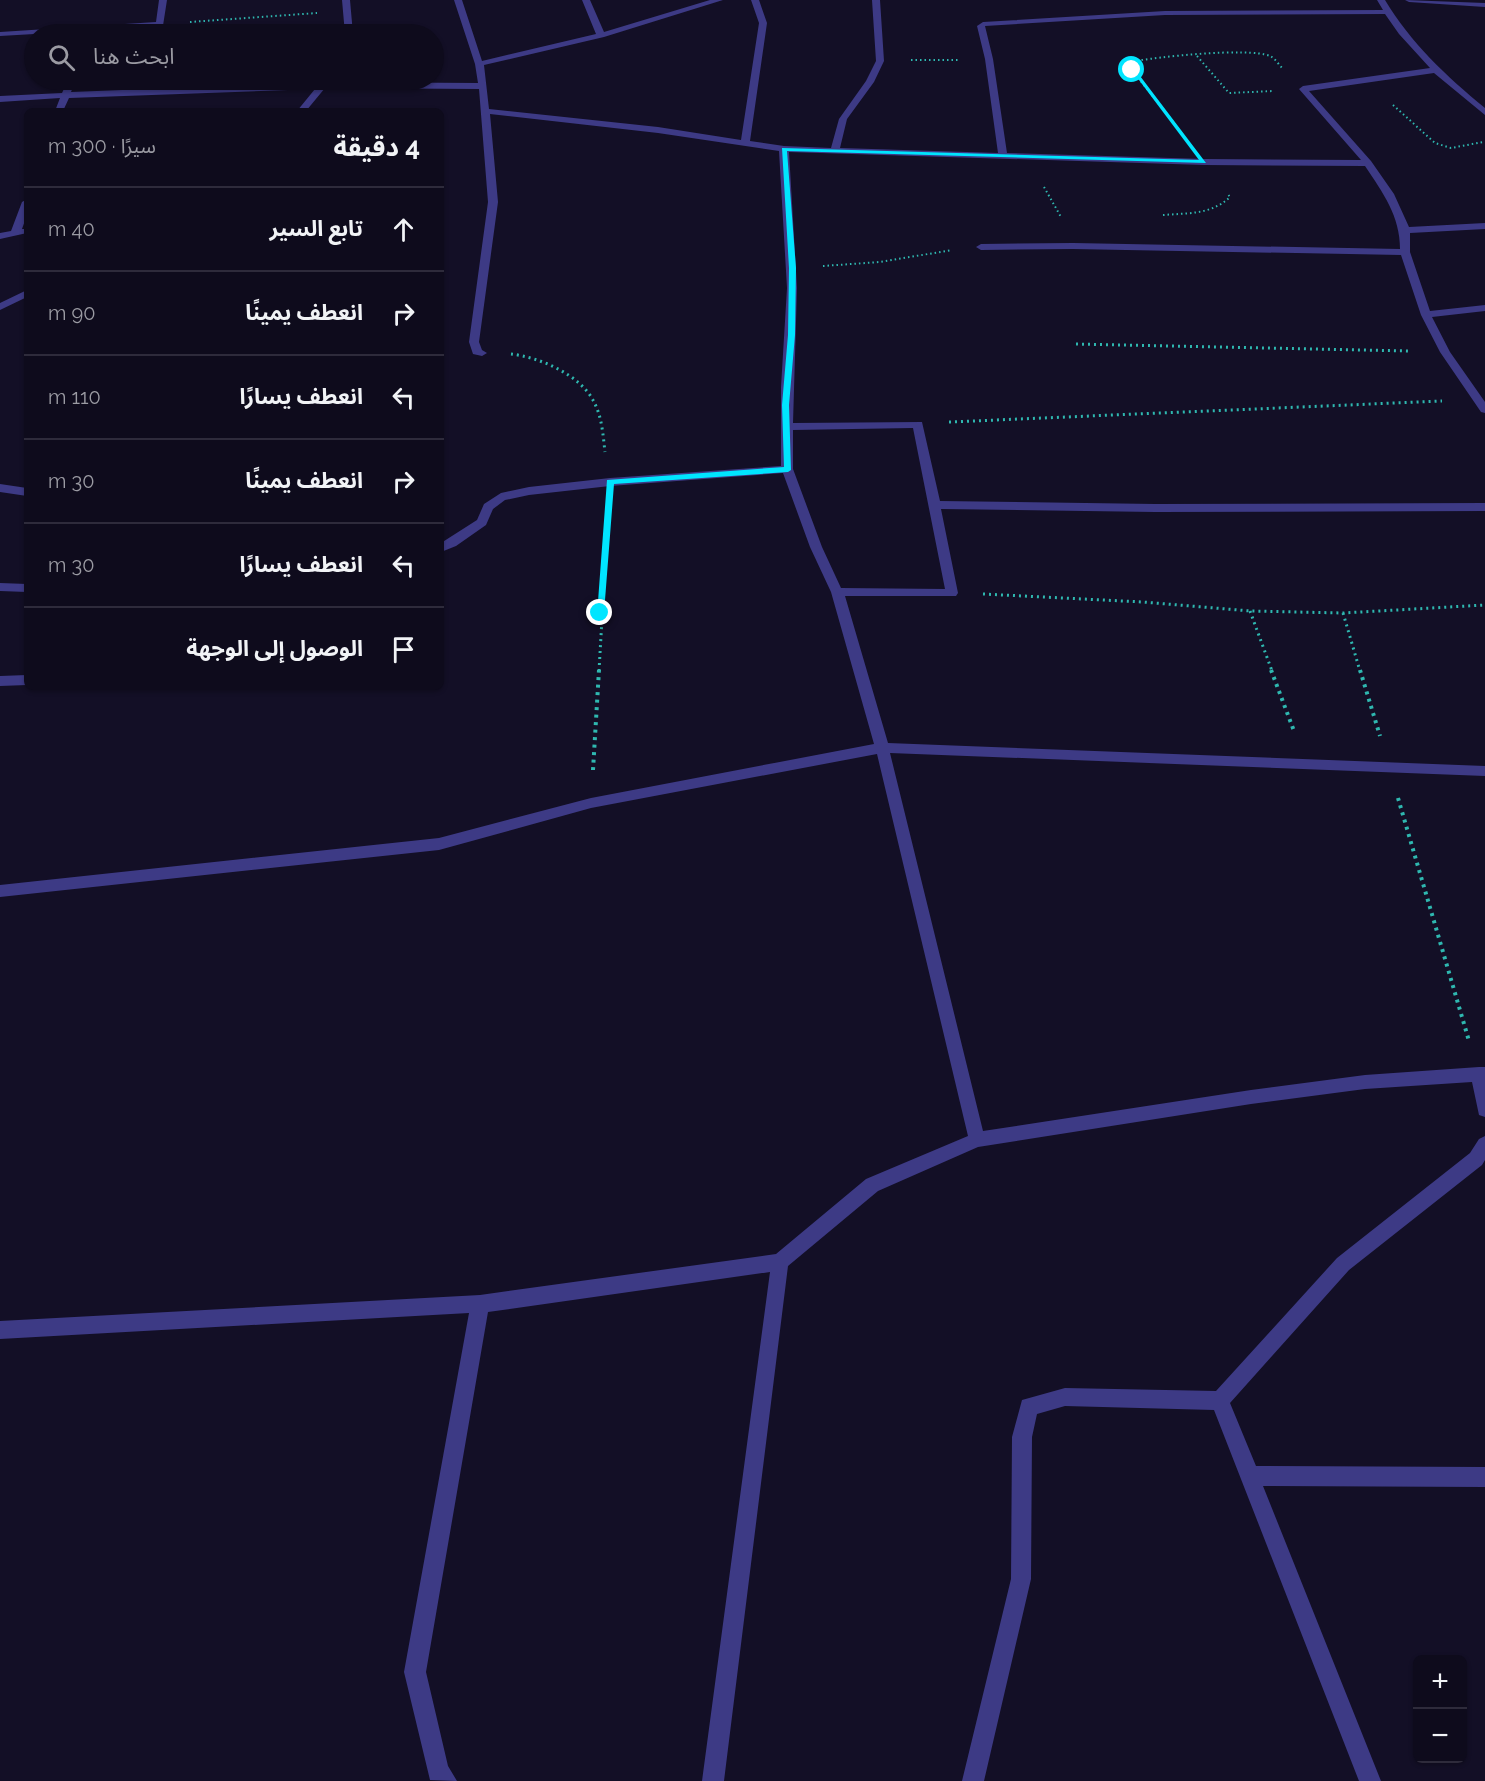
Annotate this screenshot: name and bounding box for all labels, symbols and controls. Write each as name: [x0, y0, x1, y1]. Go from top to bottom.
search box: [24, 24, 444, 90]
icon: search: [45, 41, 78, 74]
text: ابحث هنا: [93, 43, 174, 69]
route start: [1118, 56, 1144, 82]
text: 4 دقيقة: [333, 132, 420, 162]
text: سيرًا · 300 m: [48, 134, 156, 158]
icon: ahead: [387, 213, 420, 246]
text: تابع السير: [269, 215, 363, 241]
text: 40 m: [48, 217, 95, 241]
icon: right: [387, 297, 420, 330]
text: انعطف يمينًا: [245, 299, 363, 325]
text: 90 m: [48, 301, 95, 325]
icon: left: [387, 381, 420, 414]
text: انعطف يسارًا: [240, 383, 363, 409]
text: 110 m: [48, 385, 101, 409]
icon: right: [387, 465, 420, 498]
text: انعطف يمينًا: [245, 467, 363, 493]
text: 30 m: [48, 469, 94, 493]
icon: left: [387, 549, 420, 582]
text: انعطف يسارًا: [240, 551, 363, 577]
text: 30 m: [48, 553, 94, 577]
route end: [586, 599, 612, 625]
icon: arrive: [387, 633, 420, 666]
text: الوصول إلى الوجهة: [186, 635, 363, 661]
map controls: [1413, 1655, 1467, 1763]
button: +: [1413, 1655, 1467, 1709]
button: −: [1413, 1709, 1467, 1763]

